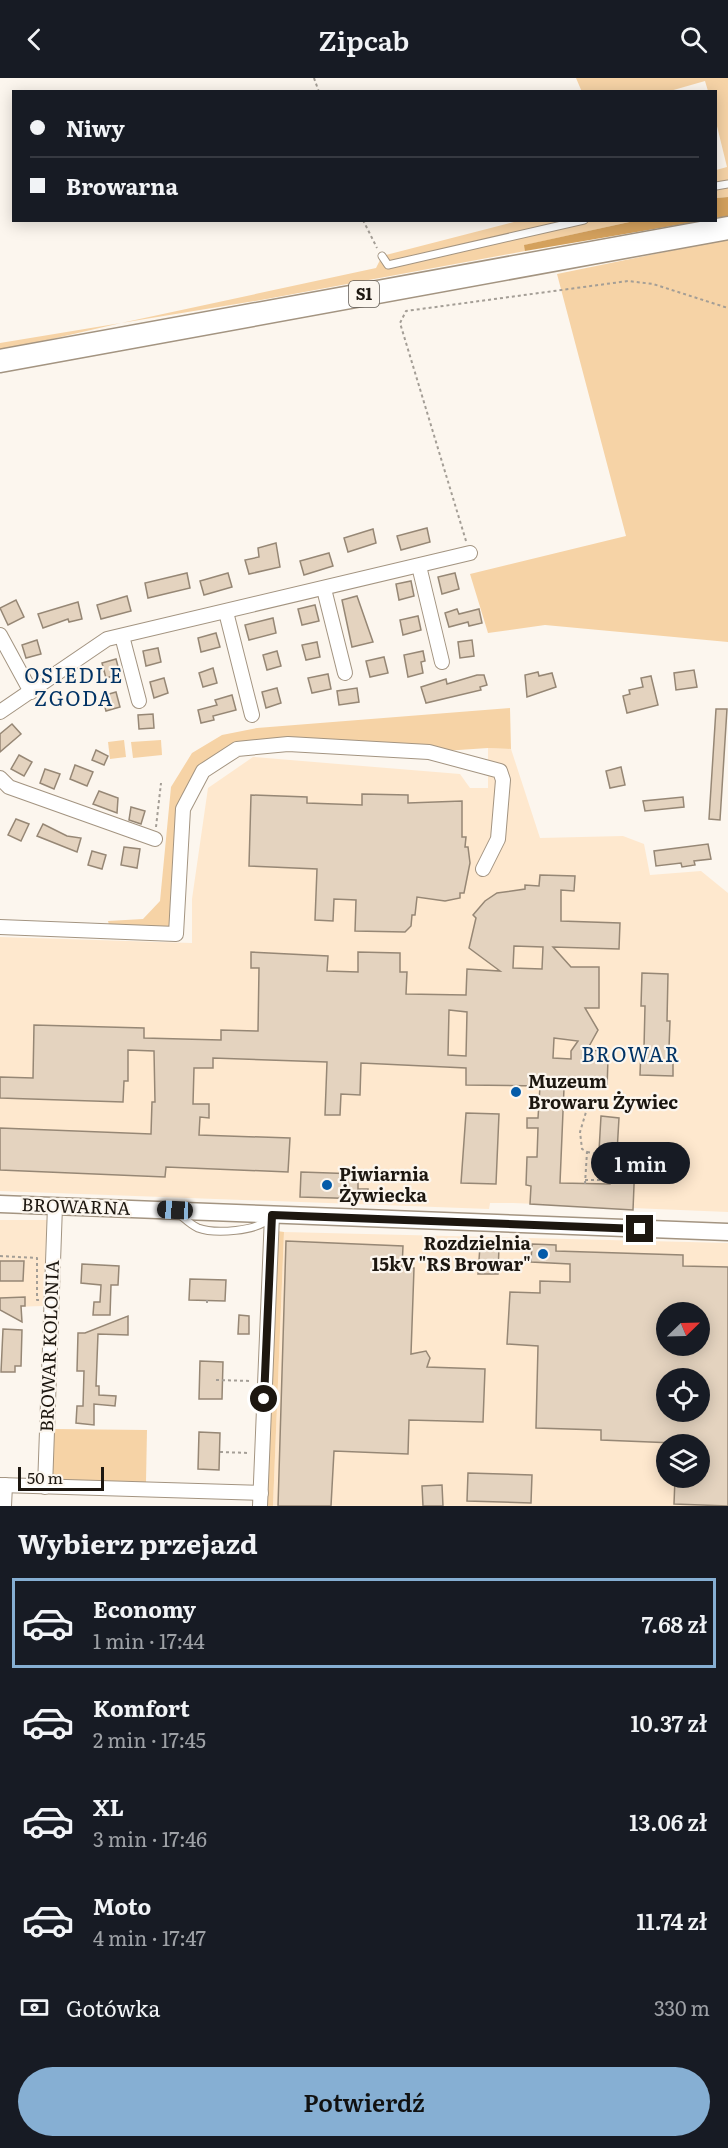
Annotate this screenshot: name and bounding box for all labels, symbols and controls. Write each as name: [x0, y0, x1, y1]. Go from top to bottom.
text: Zipcab: [319, 19, 409, 59]
icon: back: [18, 23, 51, 56]
icon: search: [677, 23, 710, 56]
text: Niwy: [66, 111, 125, 144]
text: Browarna: [66, 169, 178, 202]
road number: S1: [349, 281, 379, 307]
district label: OSIEDLE ZGODA: [24, 659, 124, 712]
district label: BROWAR: [581, 1038, 681, 1068]
place label: Muzeum Browaru Żywiec: [528, 1067, 678, 1115]
marker: Muzeum Browaru Żywiec: [509, 1085, 523, 1099]
callout: 1 min: [590, 1142, 690, 1184]
text: 1 min: [614, 1148, 667, 1178]
place label: Piwiarnia Żywiecka: [339, 1160, 430, 1208]
marker: Piwiarnia Żywiecka: [320, 1178, 334, 1192]
street label: BROWARNA: [21, 1190, 131, 1221]
car: [157, 1200, 193, 1220]
route end: [626, 1215, 653, 1242]
place label: Rozdzielnia 15kV "RS Browar": [372, 1229, 532, 1277]
marker: Rozdzielnia 15kV "RS Browar": [536, 1247, 550, 1261]
street label: BROWAR KOLONIA: [32, 1259, 65, 1432]
north arrow: [656, 1302, 710, 1356]
map controls: [656, 1302, 710, 1488]
button: locate: [656, 1368, 710, 1422]
route start: [250, 1385, 277, 1412]
button: layers: [656, 1434, 710, 1488]
scale bar: [18, 1464, 104, 1492]
text: 50 m: [27, 1465, 63, 1489]
text: Wybierz przejazd: [18, 1522, 258, 1562]
text: Economy: [93, 1592, 196, 1625]
icon: car: [21, 1596, 75, 1650]
text: 7.68 zł: [641, 1607, 707, 1640]
text: 1 min · 17:44: [93, 1625, 205, 1655]
text: Komfort: [93, 1691, 190, 1724]
icon: car: [21, 1695, 75, 1749]
text: 10.37 zł: [630, 1706, 707, 1739]
text: 2 min · 17:45: [93, 1724, 206, 1754]
text: XL: [93, 1790, 124, 1823]
icon: car: [21, 1794, 75, 1848]
text: 13.06 zł: [629, 1805, 707, 1838]
text: 3 min · 17:46: [93, 1823, 207, 1853]
text: Moto: [93, 1889, 151, 1922]
icon: car: [21, 1893, 75, 1947]
text: 11.74 zł: [637, 1904, 707, 1937]
text: 4 min · 17:47: [93, 1922, 206, 1952]
icon: cash: [18, 1991, 51, 2024]
text: Gotówka: [66, 1991, 160, 2024]
text: 330 m: [654, 1992, 710, 2022]
button: Potwierdź: [18, 2067, 710, 2136]

